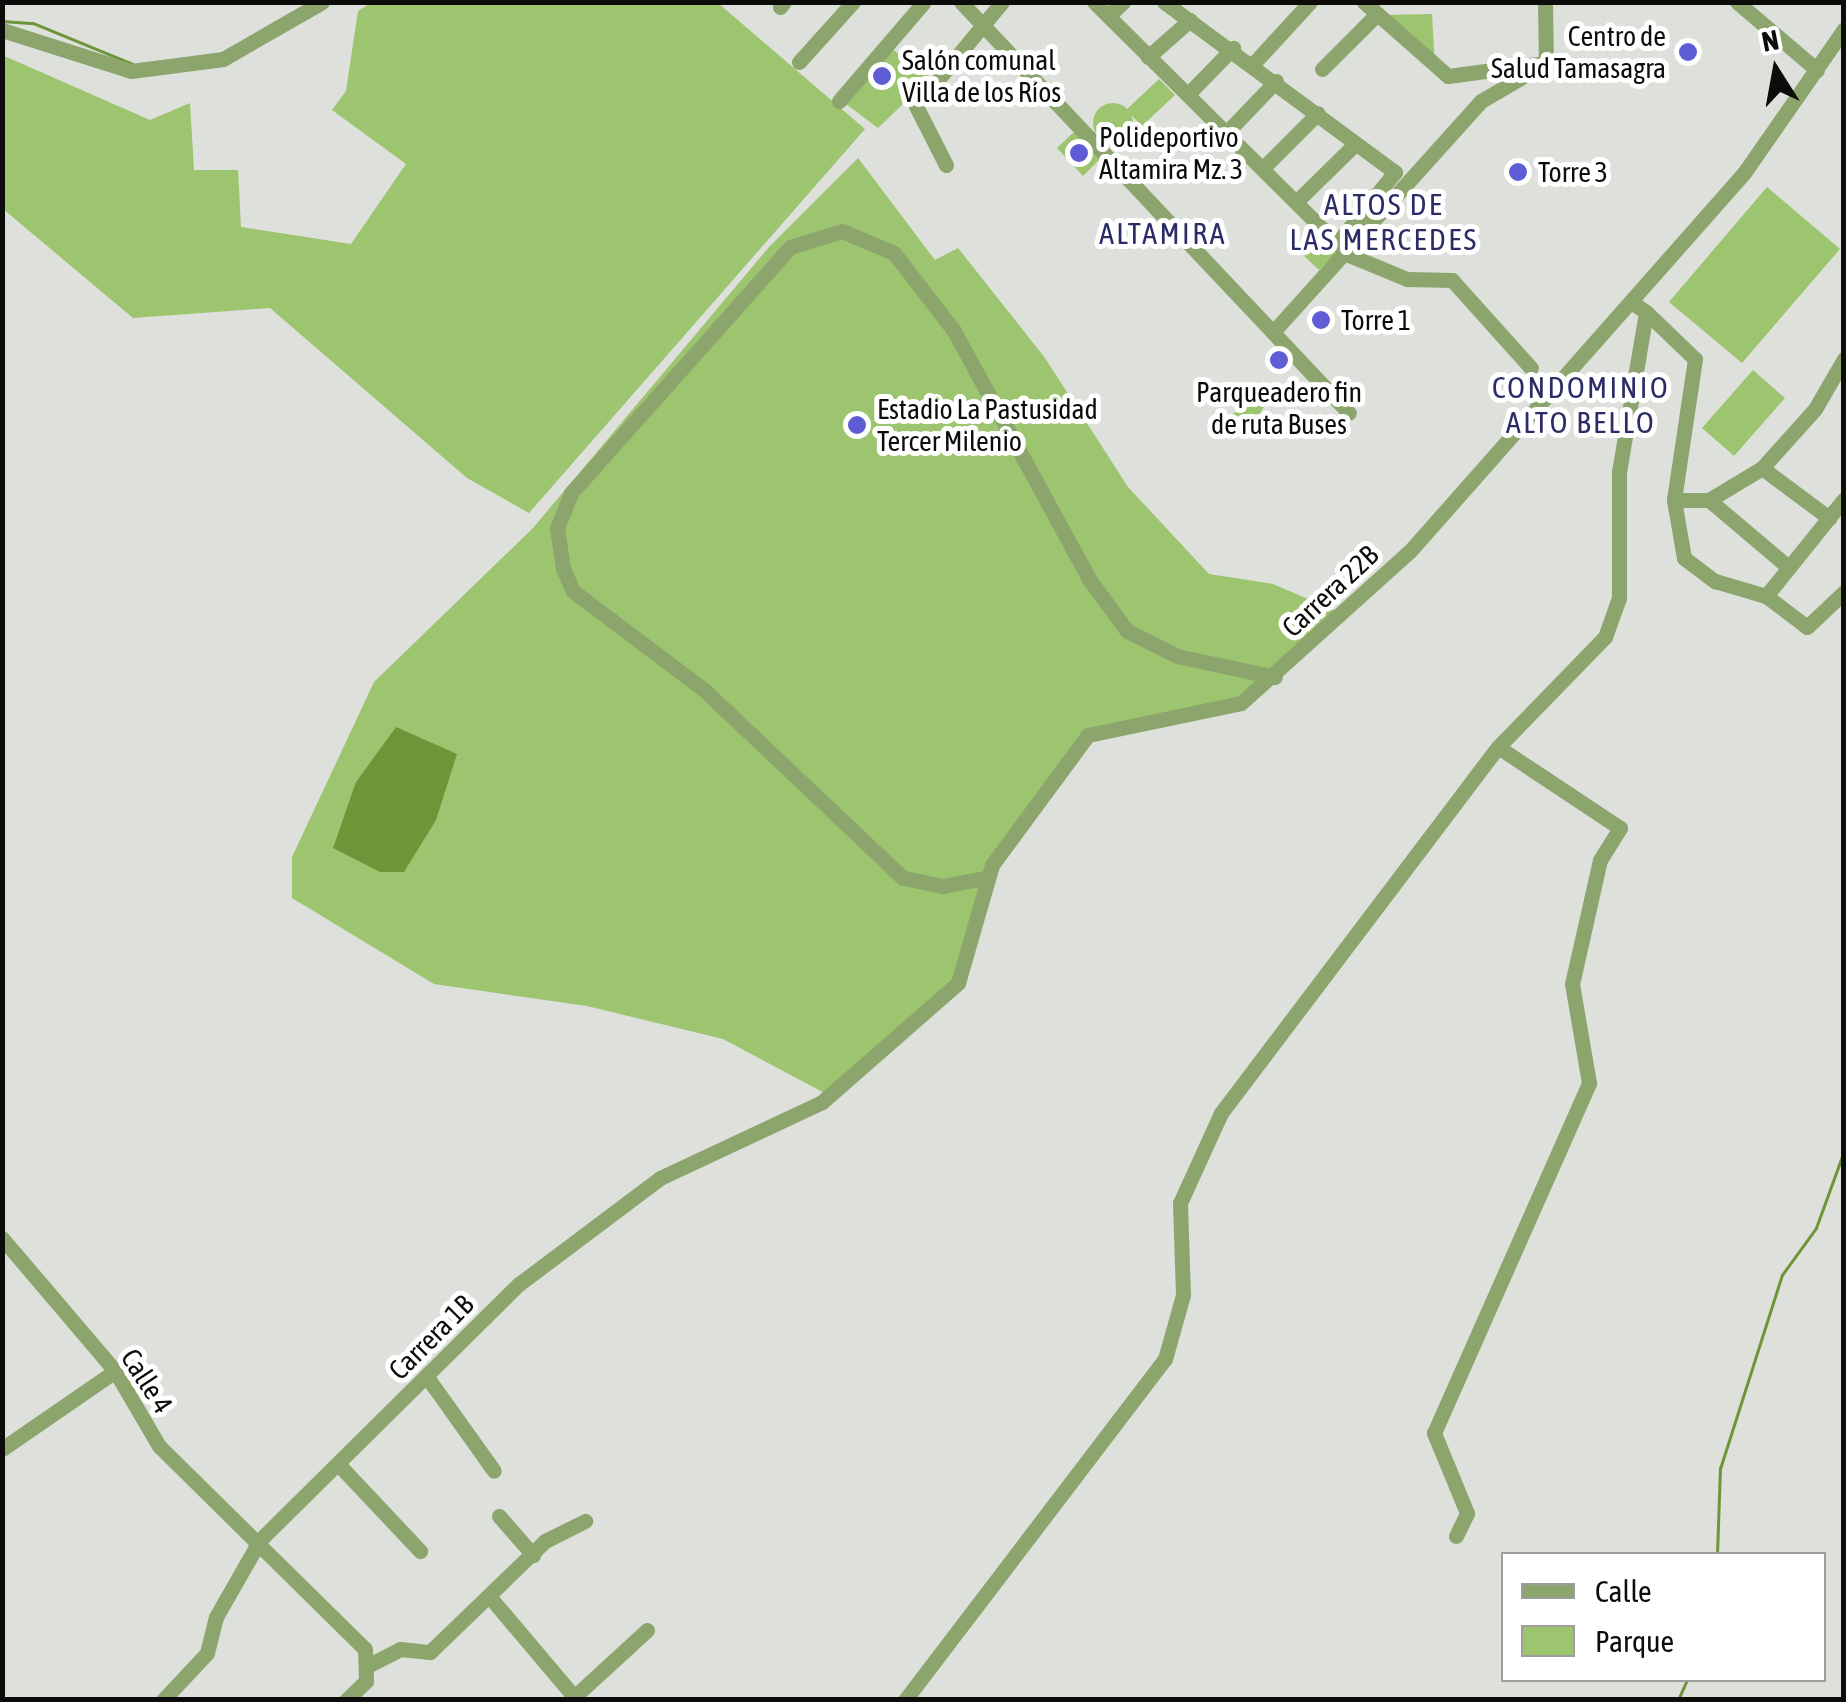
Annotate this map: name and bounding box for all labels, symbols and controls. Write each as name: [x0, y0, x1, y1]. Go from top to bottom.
place label: Centro de Salud Tamasagra: [1491, 19, 1666, 85]
north arrow: [1726, 20, 1826, 120]
text: N: [1759, 23, 1781, 58]
marker: Centro de Salud Tamasagra: [1675, 39, 1701, 65]
place label: Salón comunal Villa de los Ríos: [902, 43, 1061, 109]
marker: Salón comunal Villa de los Ríos: [871, 65, 893, 87]
place label: Polideportivo Altamira Mz. 3: [1099, 120, 1243, 186]
marker: Polideportivo Altamira Mz. 3: [1068, 142, 1090, 164]
place label: Torre 3: [1538, 155, 1608, 189]
marker: Torre 3: [1507, 161, 1529, 183]
district label: ALTOS DE LAS MERCEDES: [1289, 186, 1479, 256]
district label: ALTAMIRA: [1099, 215, 1227, 251]
place label: Torre 1: [1341, 303, 1411, 337]
marker: Torre 1: [1310, 309, 1332, 331]
marker: Parqueadero fin de ruta Buses: [1268, 349, 1290, 371]
district label: CONDOMINIO ALTO BELLO: [1492, 369, 1670, 440]
place label: Parqueadero fin de ruta Buses: [1196, 375, 1362, 441]
place label: Estadio La Pastusidad Tercer Milenio: [877, 392, 1098, 458]
marker: Estadio La Pastusidad Tercer Milenio: [846, 414, 868, 436]
street label: Carrera 22B: [1275, 538, 1385, 644]
street label: Carrera 1B: [382, 1288, 480, 1386]
street label: Calle 4: [114, 1343, 180, 1419]
legend: [1501, 1552, 1826, 1682]
text: Calle: [1595, 1574, 1652, 1608]
text: Parque: [1595, 1624, 1674, 1658]

